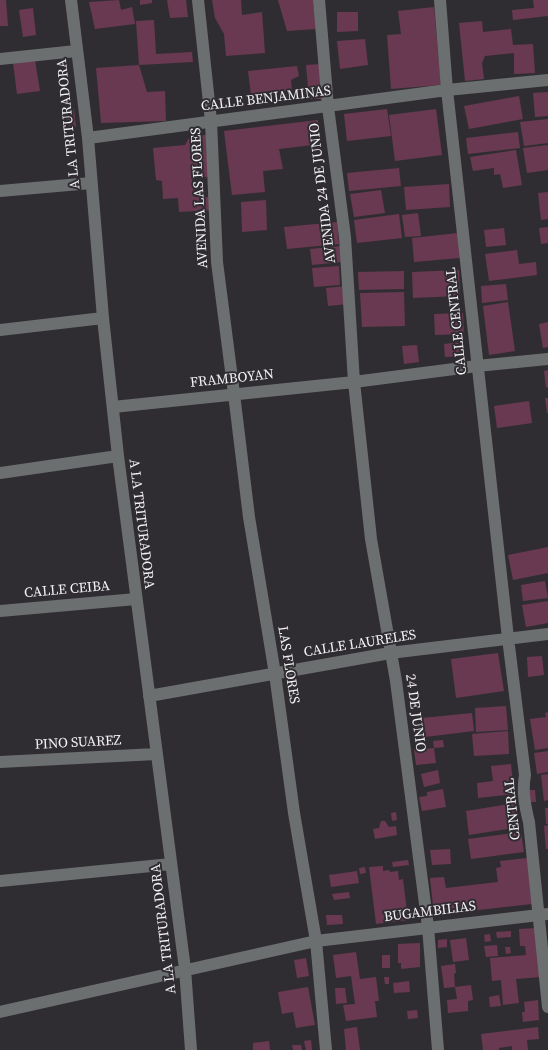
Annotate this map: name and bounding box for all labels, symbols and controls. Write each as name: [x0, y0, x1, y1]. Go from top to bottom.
street label: A LA TRITURADORA: [54, 58, 84, 190]
street label: CALLE BENJAMINAS: [200, 83, 332, 115]
street label: AVENIDA 24 DE JUNIO: [306, 122, 340, 264]
street label: AVENIDA LAS FLORES: [188, 127, 212, 269]
street label: CALLE CENTRAL: [443, 266, 471, 376]
street label: FRAMBOYAN: [189, 366, 275, 392]
street label: A LA TRITURADORA: [125, 458, 157, 590]
street label: CALLE CEIBA: [23, 578, 111, 602]
street label: LAS FLORES: [274, 625, 302, 705]
street label: CALLE LAURELES: [303, 627, 417, 661]
street label: 24 DE JUNIO: [401, 673, 429, 753]
street label: PINO SUAREZ: [34, 732, 122, 754]
street label: CENTRAL: [501, 777, 525, 841]
street label: A LA TRITURADORA: [148, 863, 180, 995]
street label: BUGAMBILIAS: [383, 898, 477, 926]

